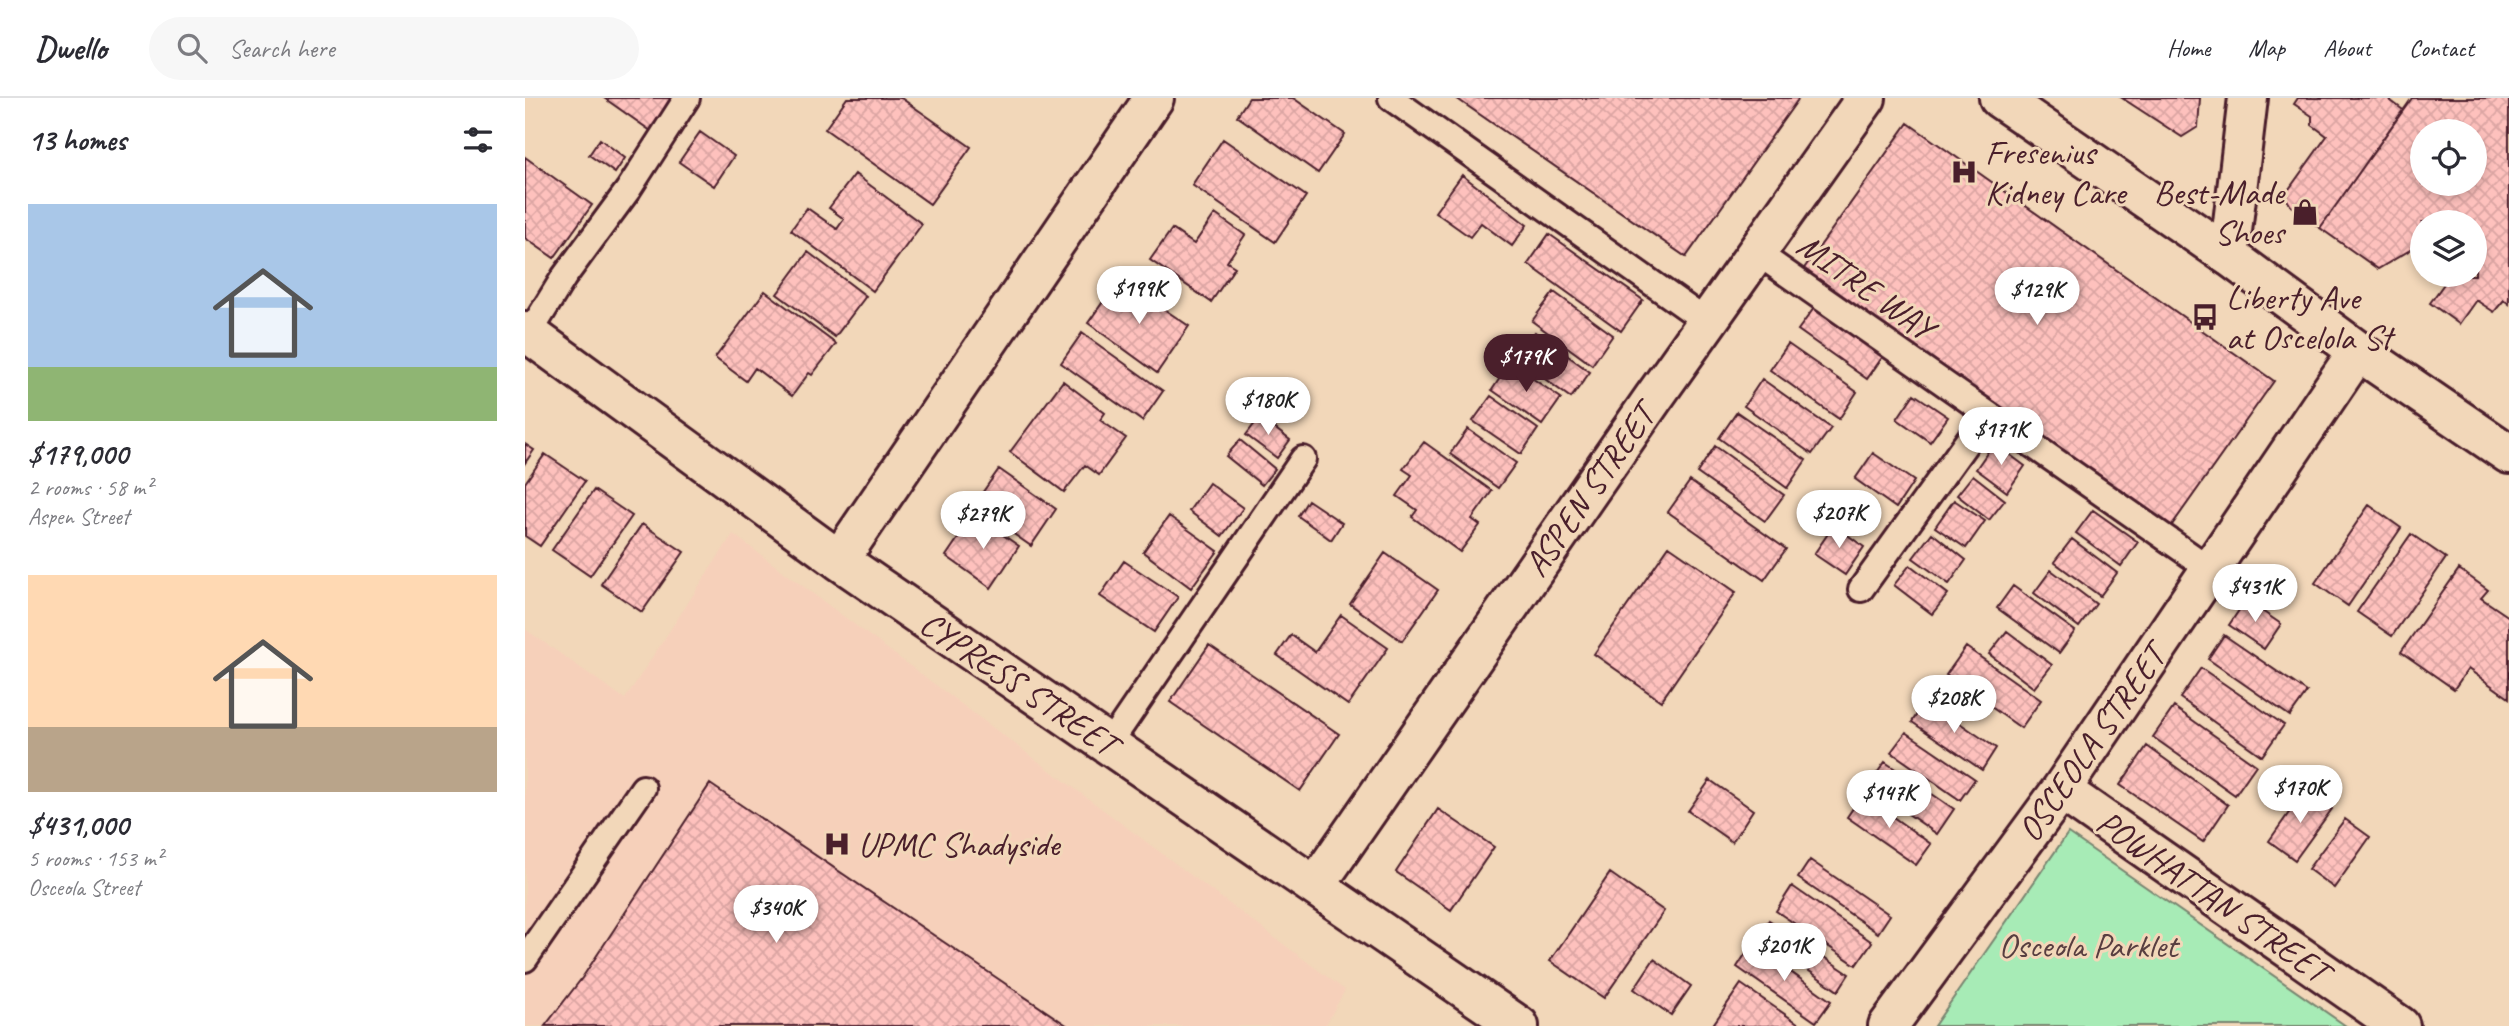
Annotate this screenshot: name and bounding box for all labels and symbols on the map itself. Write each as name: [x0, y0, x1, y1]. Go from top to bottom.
place label: Fresenius Kidney Care: [1985, 130, 2128, 215]
hospital icon: Fresenius Kidney Care: [1949, 157, 1979, 187]
place label: Best-Made Shoes: [2154, 170, 2287, 255]
shop icon: Best-Made Shoes: [2290, 197, 2320, 227]
street label: MITRE WAY: [1789, 223, 1947, 353]
pin: $199K: [1090, 266, 1188, 326]
pin: $129K: [1988, 268, 2086, 327]
place label: Liberty Ave at Oscelola St: [2226, 275, 2396, 360]
bus stop icon: Liberty Ave at Oscelola St: [2190, 302, 2220, 332]
pin: $179K: [1477, 334, 1575, 394]
pin: $180K: [1219, 378, 1317, 437]
street label: ASPEN STREET: [1514, 390, 1669, 585]
pin: $171K: [1952, 408, 2050, 467]
pin: $207K: [1790, 490, 1888, 550]
pin: $279K: [934, 491, 1032, 551]
pin: $431K: [2206, 564, 2304, 624]
street label: CYPRESS STREET: [911, 601, 1132, 770]
street label: OSCEOLA STREET: [2007, 631, 2180, 850]
pin: $208K: [1905, 676, 2003, 735]
pin: $170K: [2251, 766, 2349, 825]
pin: $147K: [1840, 770, 1938, 830]
street label: POWHATTAN STREET: [2088, 800, 2343, 997]
place label: UPMC Shadyside: [858, 822, 1062, 867]
hospital icon: UPMC Shadyside: [822, 829, 852, 859]
pin: $340K: [727, 886, 825, 945]
park label: Osceola Parklet: [1999, 923, 2181, 968]
pin: $201K: [1735, 924, 1833, 983]

